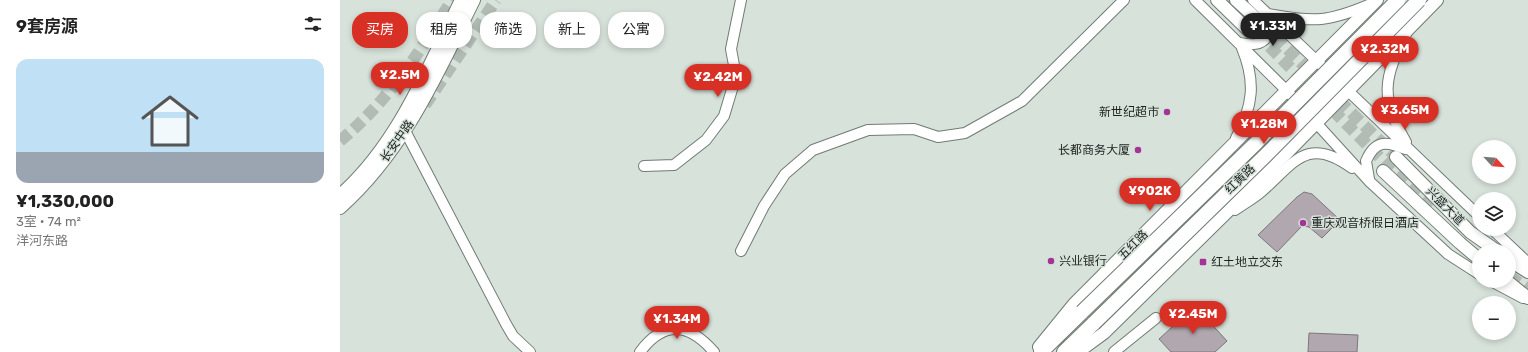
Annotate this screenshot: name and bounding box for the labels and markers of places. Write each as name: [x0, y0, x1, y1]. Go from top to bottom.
pin: ¥1.33M: [1240, 13, 1306, 47]
pin: ¥2.32M: [1352, 36, 1418, 70]
pin: ¥2.5M: [372, 62, 428, 96]
pin: ¥2.42M: [685, 64, 751, 98]
pin: ¥3.65M: [1372, 97, 1438, 131]
place label: 新世纪超市: [1099, 105, 1159, 119]
marker: 新世纪超市: [1162, 107, 1172, 117]
pin: ¥1.28M: [1231, 111, 1297, 145]
place label: 长都商务大厦: [1058, 143, 1130, 157]
marker: 长都商务大厦: [1133, 145, 1143, 155]
pin: ¥902K: [1122, 178, 1178, 212]
place label: 重庆观音桥假日酒店: [1311, 216, 1419, 230]
marker: 重庆观音桥假日酒店: [1298, 218, 1308, 228]
place label: 兴业银行: [1059, 254, 1107, 268]
place label: 红土地立交东: [1211, 255, 1283, 269]
marker: 兴业银行: [1046, 256, 1056, 266]
marker: 红土地立交东: [1198, 257, 1208, 267]
pin: ¥2.45M: [1160, 301, 1226, 335]
pin: ¥1.34M: [644, 306, 710, 340]

